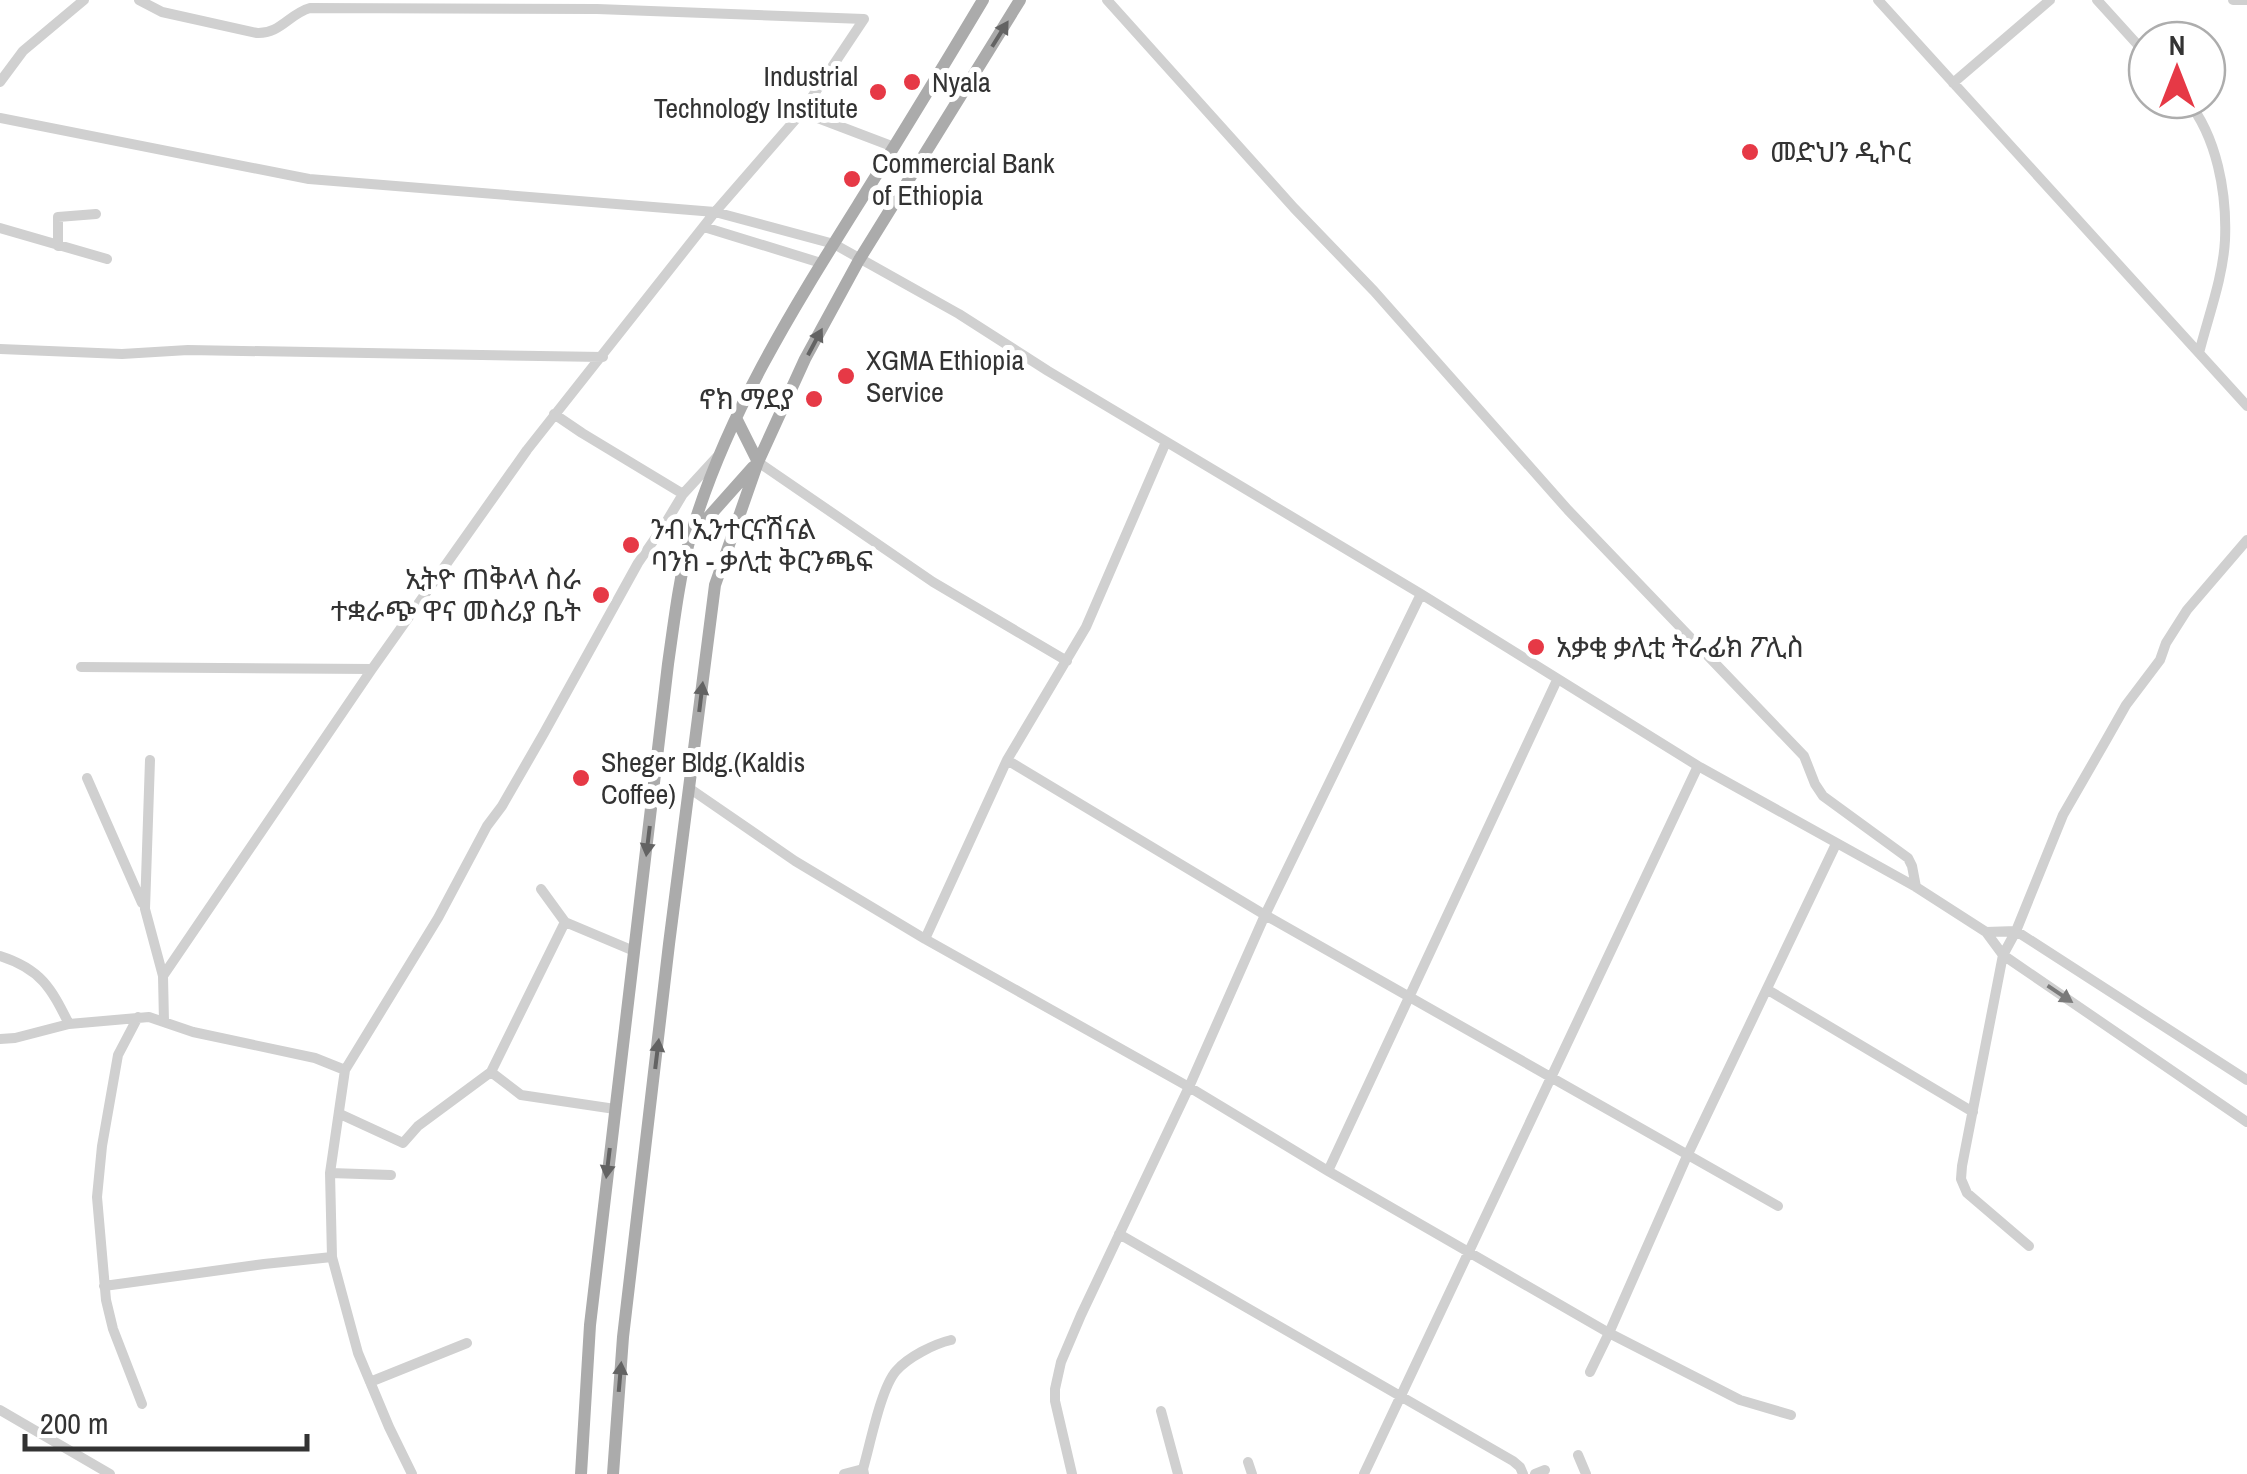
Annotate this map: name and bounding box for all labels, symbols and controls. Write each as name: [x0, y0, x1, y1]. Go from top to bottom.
one-way arrow: [990, 20, 1008, 47]
north arrow: [2127, 20, 2227, 120]
text: N: [2169, 26, 2185, 64]
place label: Industrial Technology Institute: [654, 57, 858, 127]
place label: Nyala: [932, 63, 991, 101]
marker: Nyala: [901, 71, 923, 93]
marker: Industrial Technology Institute: [867, 81, 889, 103]
place label: መድህን ዲኮር: [1770, 133, 1911, 171]
marker: መድህን ዲኮር: [1739, 141, 1761, 163]
place label: Commercial Bank of Ethiopia: [872, 144, 1055, 214]
marker: Commercial Bank of Ethiopia: [841, 168, 863, 190]
one-way arrow: [806, 328, 823, 357]
place label: XGMA Ethiopia Service: [866, 341, 1025, 411]
marker: XGMA Ethiopia Service: [835, 365, 857, 387]
place label: ኖክ ማደያ: [699, 380, 794, 418]
marker: ኖክ ማደያ: [803, 388, 825, 410]
place label: ንብ ኢንተርናሽናል ባንክ - ቃሊቲ ቅርንጫፍ: [651, 510, 873, 580]
marker: ንብ ኢንተርናሽናል ባንክ - ቃሊቲ ቅርንጫፍ: [620, 534, 642, 556]
place label: ኢትዮ ጠቅላላ ስራ ተቋራጭ ዋና መስሪያ ቤት: [331, 560, 581, 630]
marker: ኢትዮ ጠቅላላ ስራ ተቋራጭ ዋና መስሪያ ቤት: [590, 584, 612, 606]
place label: አቃቂ ቃሊቲ ትራፊክ ፖሊስ: [1556, 628, 1804, 666]
marker: አቃቂ ቃሊቲ ትራፊክ ፖሊስ: [1525, 636, 1547, 658]
one-way arrow: [693, 680, 709, 712]
place label: Sheger Bldg.(Kaldis Coffee): [601, 743, 805, 813]
marker: Sheger Bldg.(Kaldis Coffee): [570, 767, 592, 789]
one-way arrow: [640, 825, 656, 857]
one-way arrow: [2046, 984, 2073, 1003]
one-way arrow: [649, 1038, 665, 1069]
one-way arrow: [600, 1148, 616, 1180]
one-way arrow: [612, 1360, 628, 1392]
scale bar: [25, 1389, 308, 1451]
text: 200 m: [40, 1403, 108, 1443]

